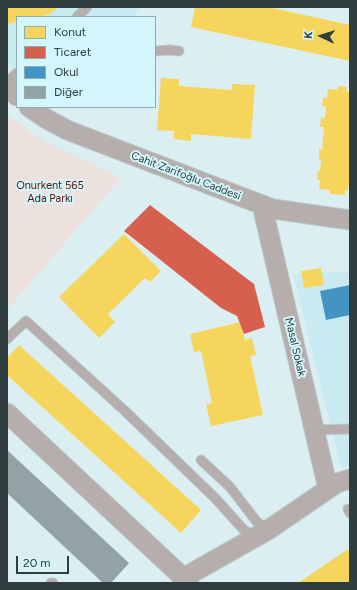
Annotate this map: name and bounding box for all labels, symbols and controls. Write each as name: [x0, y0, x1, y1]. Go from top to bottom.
legend: [16, 16, 156, 108]
north arrow: [301, 16, 341, 56]
text: Konut: [54, 25, 86, 39]
text: K: [302, 31, 315, 39]
text: Ticaret: [54, 45, 91, 59]
text: Okul: [54, 65, 78, 79]
text: Diğer: [54, 85, 83, 99]
street label: Cahit Zarifoğlu Caddesi: [129, 149, 243, 203]
park label: Onurkent 565 Ada Parkı: [16, 179, 84, 205]
street label: Masal Sokak: [282, 316, 308, 378]
scale bar: [18, 548, 71, 574]
text: 20 m: [23, 556, 51, 570]

